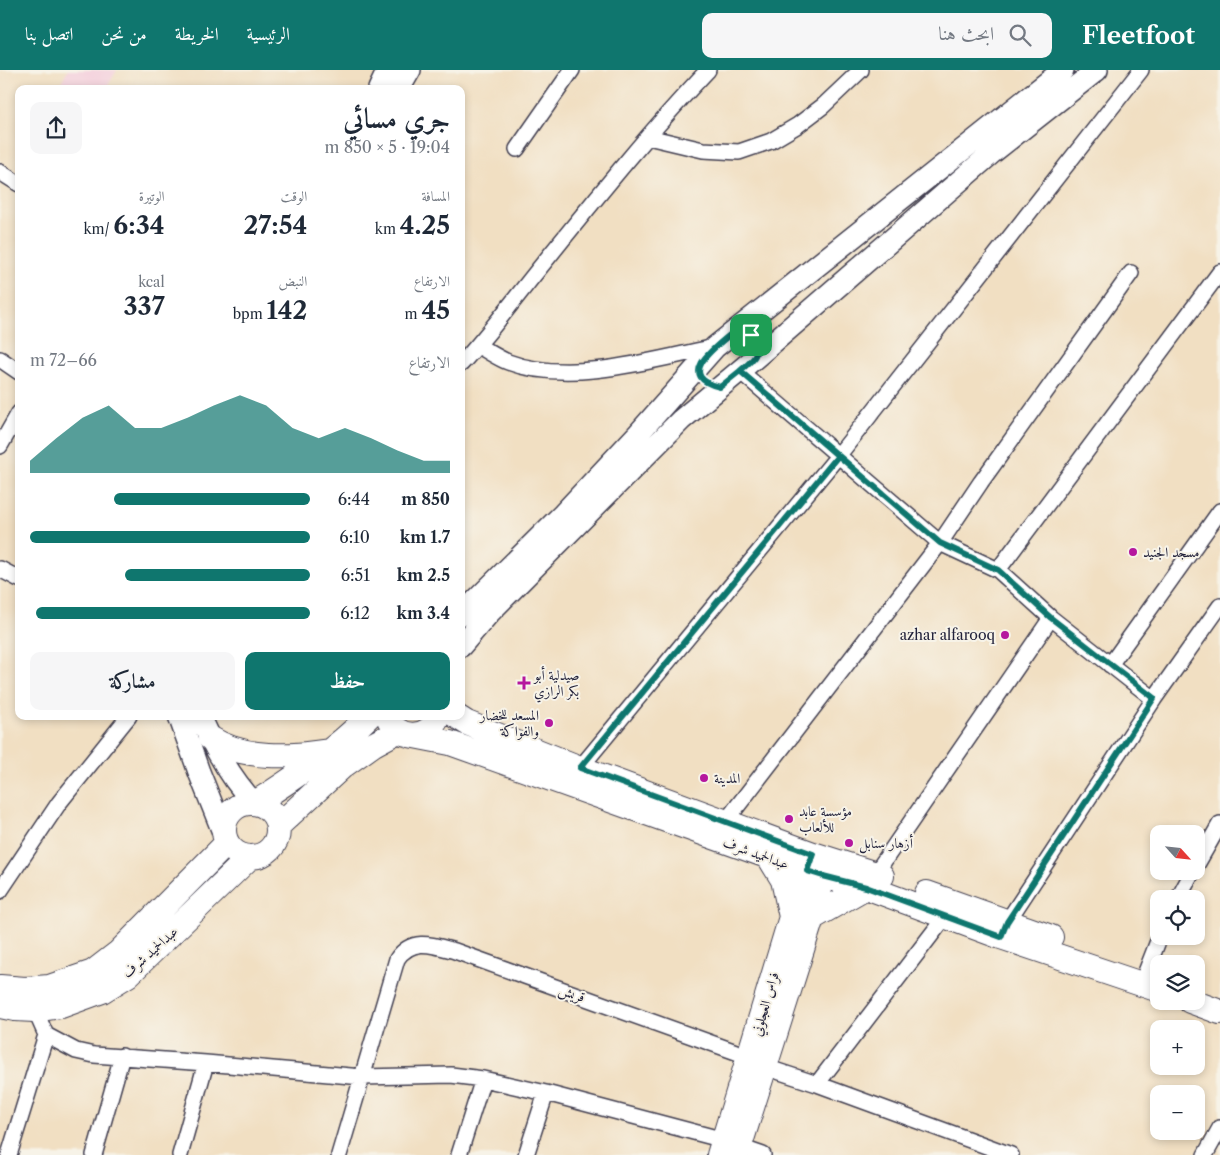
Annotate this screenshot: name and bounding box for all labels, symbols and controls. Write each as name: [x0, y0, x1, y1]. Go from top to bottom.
search box: [702, 13, 1052, 58]
icon: search: [1006, 21, 1034, 49]
text: Fleetfoot: [1082, 21, 1195, 50]
text: ابحث هنا: [938, 22, 994, 45]
text: اتصل بنا: [25, 23, 73, 45]
text: من نحن: [101, 23, 147, 45]
text: الخريطة: [175, 23, 219, 45]
text: الرئيسية: [247, 23, 290, 45]
text: جري مسائي: [343, 101, 450, 135]
button: share: [30, 102, 82, 154]
text: 19:04 · 5 × 850 m: [325, 137, 450, 157]
text: الوتيرة: [139, 187, 165, 205]
text: الوقت: [281, 187, 307, 205]
text: المسافة: [421, 187, 450, 205]
text: 6:34: [113, 210, 165, 241]
text: 27:54: [244, 210, 307, 241]
text: 4.25: [400, 210, 450, 241]
text: /km: [83, 220, 113, 238]
text: km: [375, 220, 400, 238]
text: النبض: [278, 272, 307, 290]
text: الارتفاع: [414, 272, 450, 290]
text: kcal: [138, 273, 165, 291]
text: 337: [123, 291, 165, 322]
text: 142: [267, 295, 307, 326]
text: 45: [421, 295, 450, 326]
text: bpm: [233, 305, 267, 323]
text: m: [405, 305, 421, 323]
pin: [730, 314, 772, 356]
icon: arrive: [737, 321, 765, 349]
text: 66–72 m: [30, 350, 97, 370]
text: الارتفاع: [408, 352, 450, 372]
text: 6:44: [338, 489, 370, 509]
text: 850 m: [401, 489, 450, 509]
text: 6:10: [339, 527, 370, 547]
text: 1.7 km: [400, 527, 450, 547]
place label: مسجد الجنيد: [1143, 543, 1200, 561]
marker: مسجد الجنيد: [1127, 546, 1139, 558]
text: 6:51: [341, 565, 370, 585]
text: 2.5 km: [397, 565, 450, 585]
text: 6:12: [340, 603, 370, 623]
text: 3.4 km: [397, 603, 450, 623]
place label: azhar alfarooq: [900, 626, 996, 644]
marker: azhar alfarooq: [999, 629, 1011, 641]
button: مشاركة: [30, 652, 235, 710]
button: حفظ: [245, 652, 450, 710]
place label: صيدلية أبو بكر الرازي: [532, 665, 579, 703]
marker: صيدلية أبو بكر الرازي: [518, 677, 530, 689]
place label: المسعد للخضار والفواكة: [478, 706, 539, 740]
marker: المسعد للخضار والفواكة: [543, 717, 555, 729]
place label: المدينة: [714, 769, 740, 787]
marker: المدينة: [698, 772, 710, 784]
place label: مؤسسة عابد للألعاب: [799, 802, 852, 836]
marker: مؤسسة عابد للألعاب: [783, 813, 795, 825]
north arrow: [1150, 825, 1205, 880]
map controls: [1150, 825, 1205, 1140]
street label: عبدالحميد شرف: [720, 833, 791, 874]
place label: أزهار سنابل: [859, 833, 914, 854]
marker: أزهار سنابل: [843, 837, 855, 849]
button: locate: [1150, 890, 1205, 945]
street label: عبدالحميد شرف: [118, 922, 182, 982]
button: layers: [1150, 955, 1205, 1010]
street label: فراس العجلوني: [747, 970, 786, 1039]
street label: قريش: [556, 980, 588, 1007]
button: +: [1150, 1020, 1205, 1075]
button: −: [1150, 1085, 1205, 1140]

